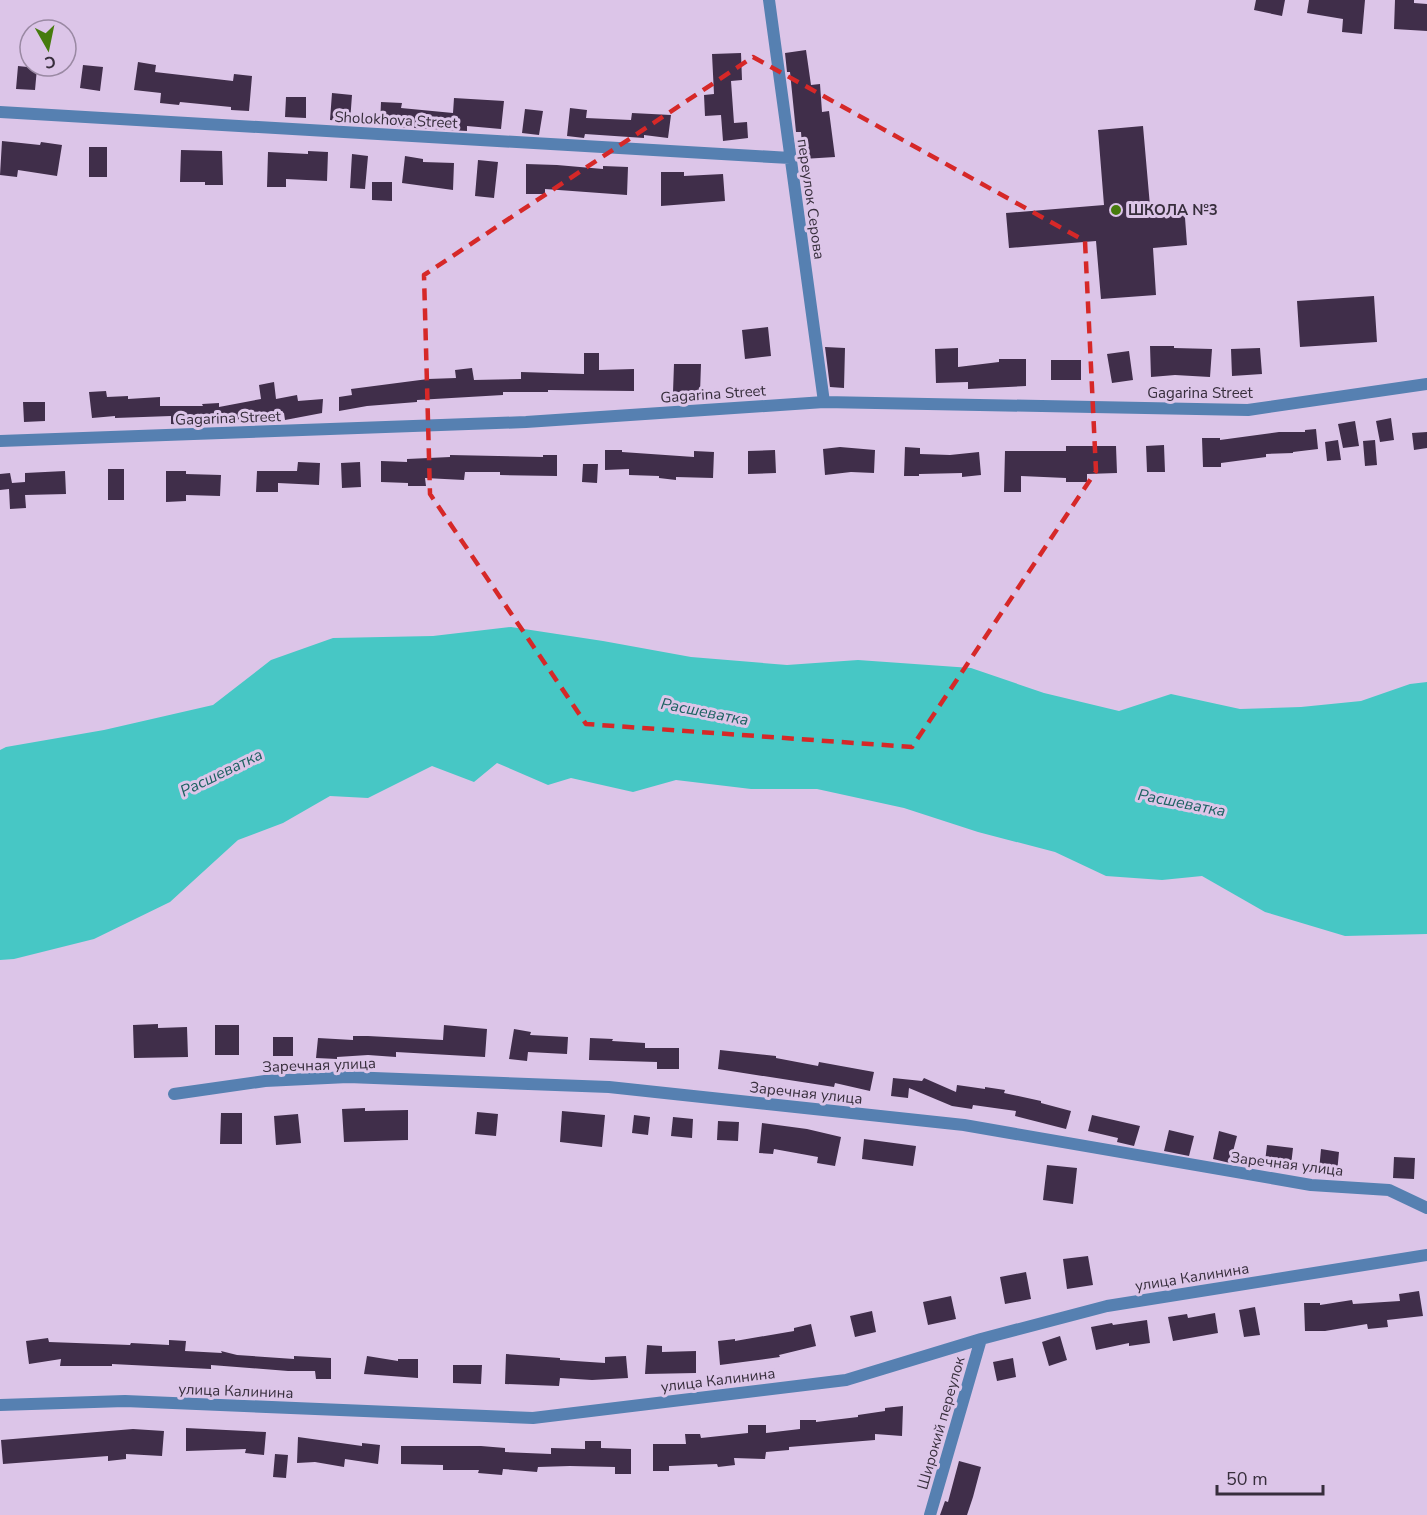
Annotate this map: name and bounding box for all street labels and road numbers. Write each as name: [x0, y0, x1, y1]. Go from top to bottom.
street label: Sholokhova Street: [334, 107, 459, 133]
street label: переулок Серова: [793, 137, 829, 261]
street label: Gagarina Street: [660, 380, 767, 408]
street label: Gagarina Street: [1147, 383, 1254, 403]
street label: Gagarina Street: [175, 406, 282, 430]
street label: Заречная улица: [262, 1053, 376, 1077]
street label: Заречная улица: [748, 1077, 864, 1109]
street label: Заречная улица: [1229, 1147, 1345, 1181]
street label: улица Калинина: [1134, 1258, 1250, 1296]
street label: Широкий переулок: [912, 1354, 970, 1492]
street label: улица Калинина: [660, 1363, 776, 1397]
street label: улица Калинина: [178, 1379, 294, 1403]

